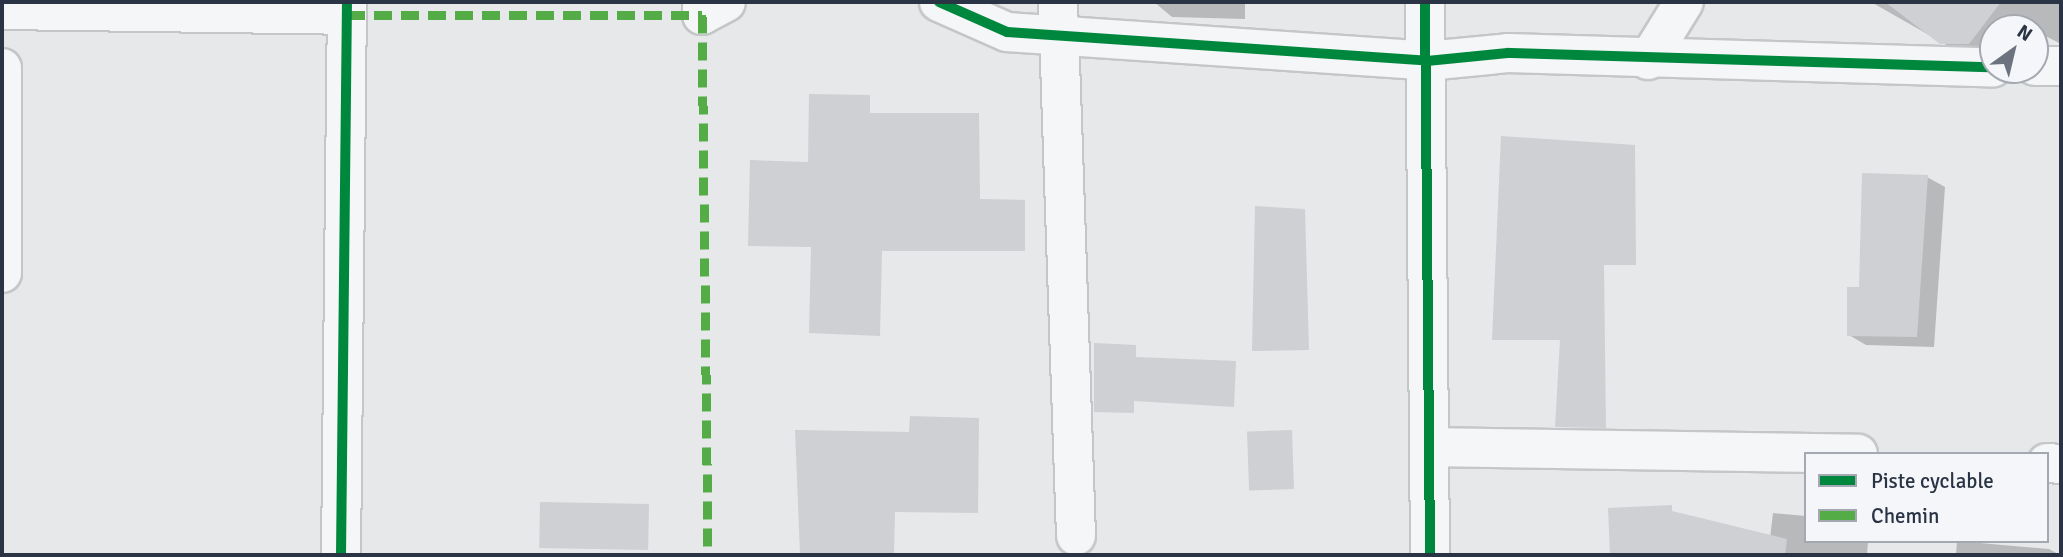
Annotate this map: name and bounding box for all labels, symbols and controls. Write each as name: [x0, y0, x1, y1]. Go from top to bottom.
north arrow: [1979, 14, 2049, 84]
text: N: [2012, 20, 2037, 47]
legend: [1804, 452, 2049, 543]
text: Piste cyclable: [1871, 468, 1994, 494]
text: Chemin: [1871, 503, 1940, 529]

